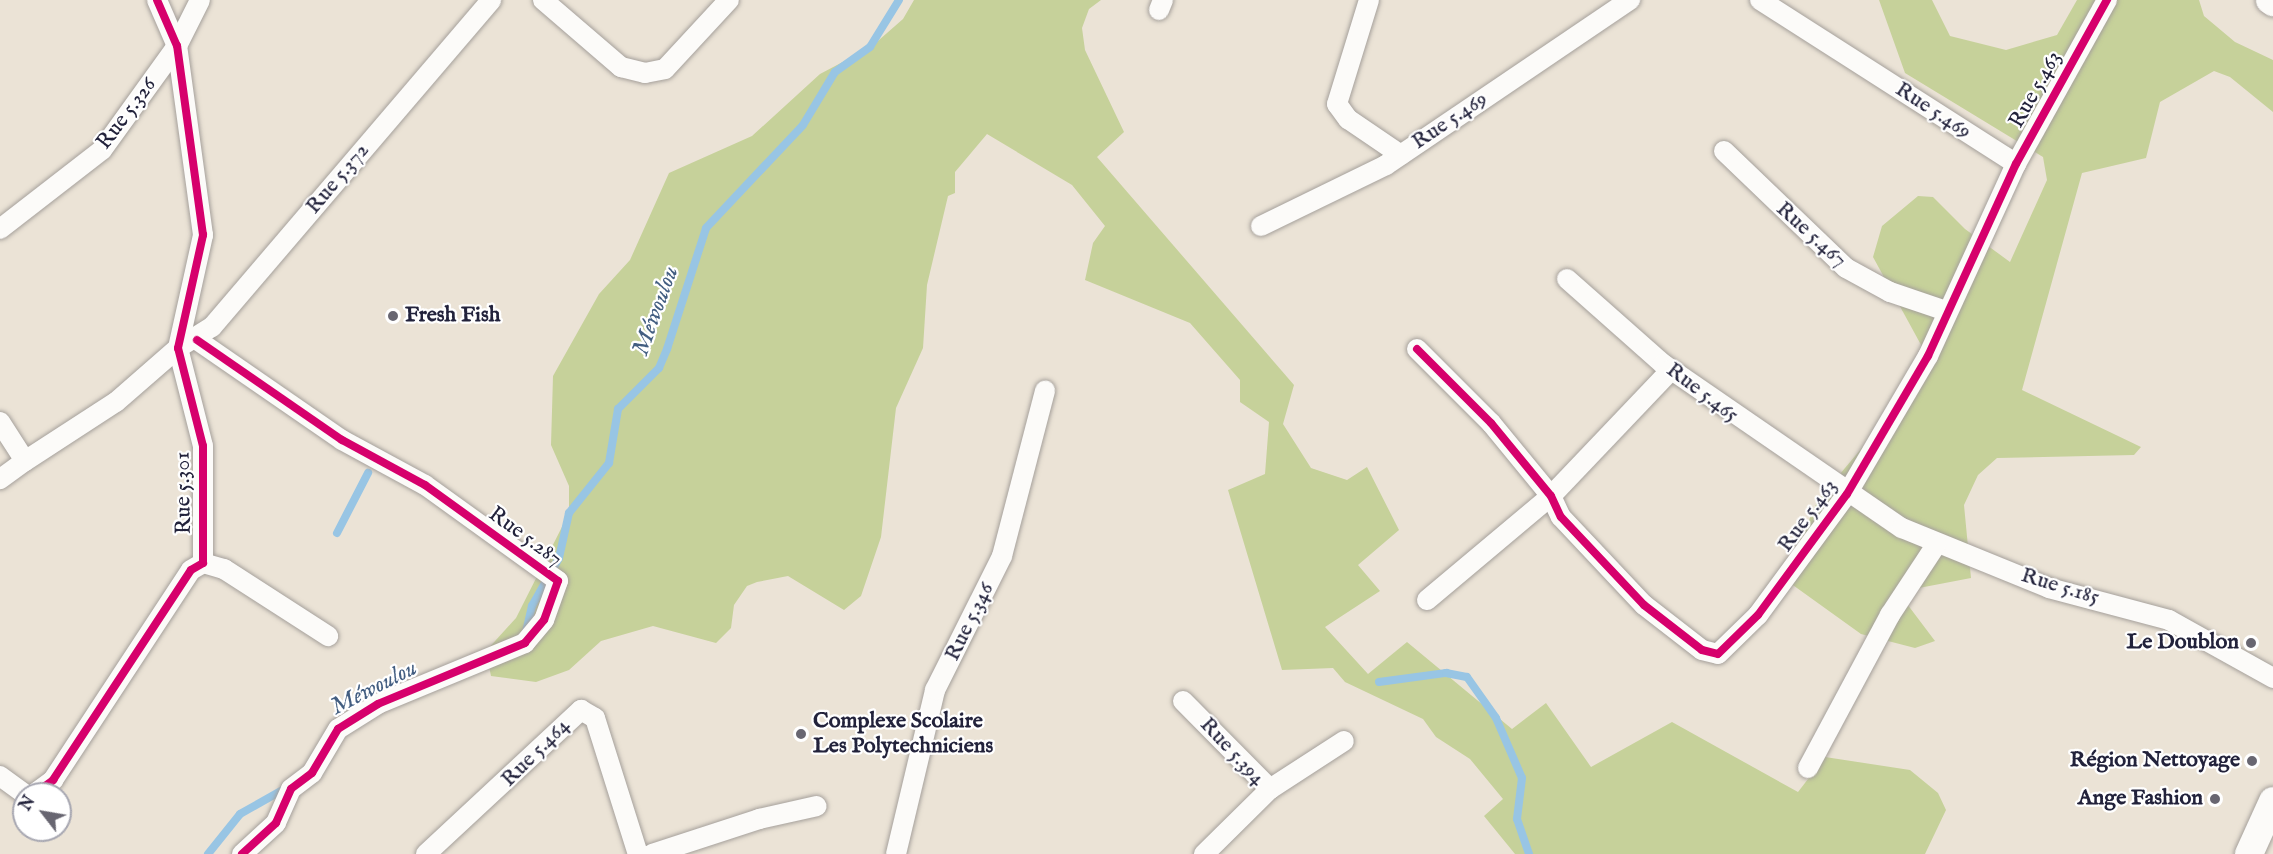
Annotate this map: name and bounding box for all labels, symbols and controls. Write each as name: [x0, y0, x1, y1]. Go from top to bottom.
street label: Rue 5.463: [2004, 47, 2068, 133]
street label: Rue 5.326: [91, 73, 163, 155]
street label: Rue 5.469: [1890, 77, 1976, 145]
street label: Rue 5.469: [1407, 86, 1493, 156]
street label: Rue 5.372: [301, 138, 375, 220]
street label: Rue 5.467: [1770, 196, 1852, 274]
water label: Méwoulou: [627, 262, 685, 360]
place label: Fresh Fish: [405, 303, 500, 329]
marker: Fresh Fish: [386, 309, 400, 323]
street label: Rue 5.465: [1661, 357, 1743, 429]
street label: Rue 5.301: [170, 451, 198, 535]
street label: Rue 5.463: [1773, 474, 1843, 558]
street label: Rue 5.287: [483, 501, 567, 573]
street label: Rue 5.185: [2018, 563, 2102, 611]
street label: Rue 5.346: [940, 579, 1000, 665]
place label: Le Doublon: [2126, 630, 2239, 656]
marker: Le Doublon: [2244, 636, 2258, 650]
water label: Méwoulou: [326, 654, 422, 722]
place label: Complexe Scolaire Les Polytechniciens: [813, 708, 993, 760]
street label: Rue 5.394: [1194, 712, 1270, 792]
street label: Rue 5.464: [496, 713, 576, 793]
marker: Complexe Scolaire Les Polytechniciens: [794, 727, 808, 741]
place label: Région Nettoyage: [2070, 748, 2240, 774]
marker: Région Nettoyage: [2245, 754, 2259, 768]
north arrow: [12, 782, 72, 842]
place label: Ange Fashion: [2078, 786, 2203, 812]
marker: Ange Fashion: [2208, 792, 2222, 806]
text: N: [16, 793, 40, 815]

